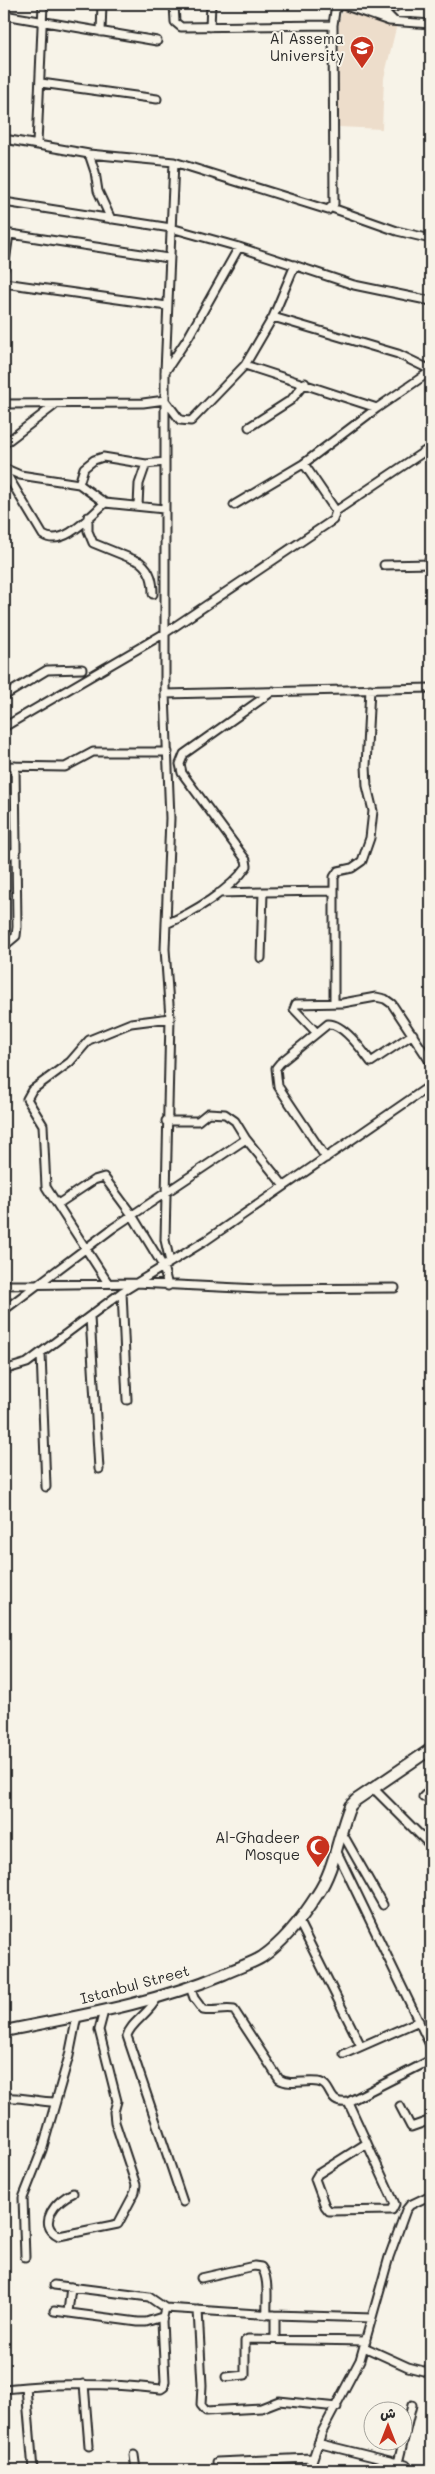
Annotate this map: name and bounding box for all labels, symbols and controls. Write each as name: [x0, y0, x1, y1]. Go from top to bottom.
place label: Al Assema University: [270, 28, 344, 65]
school or university icon: Al Assema University: [349, 35, 375, 69]
place label: Al-Ghadeer Mosque: [215, 1827, 300, 1864]
mosque icon: Al-Ghadeer Mosque: [305, 1834, 331, 1868]
street label: Istanbul Street: [78, 1960, 192, 2008]
north arrow: [362, 2402, 412, 2452]
text: ش: [380, 2403, 396, 2422]

